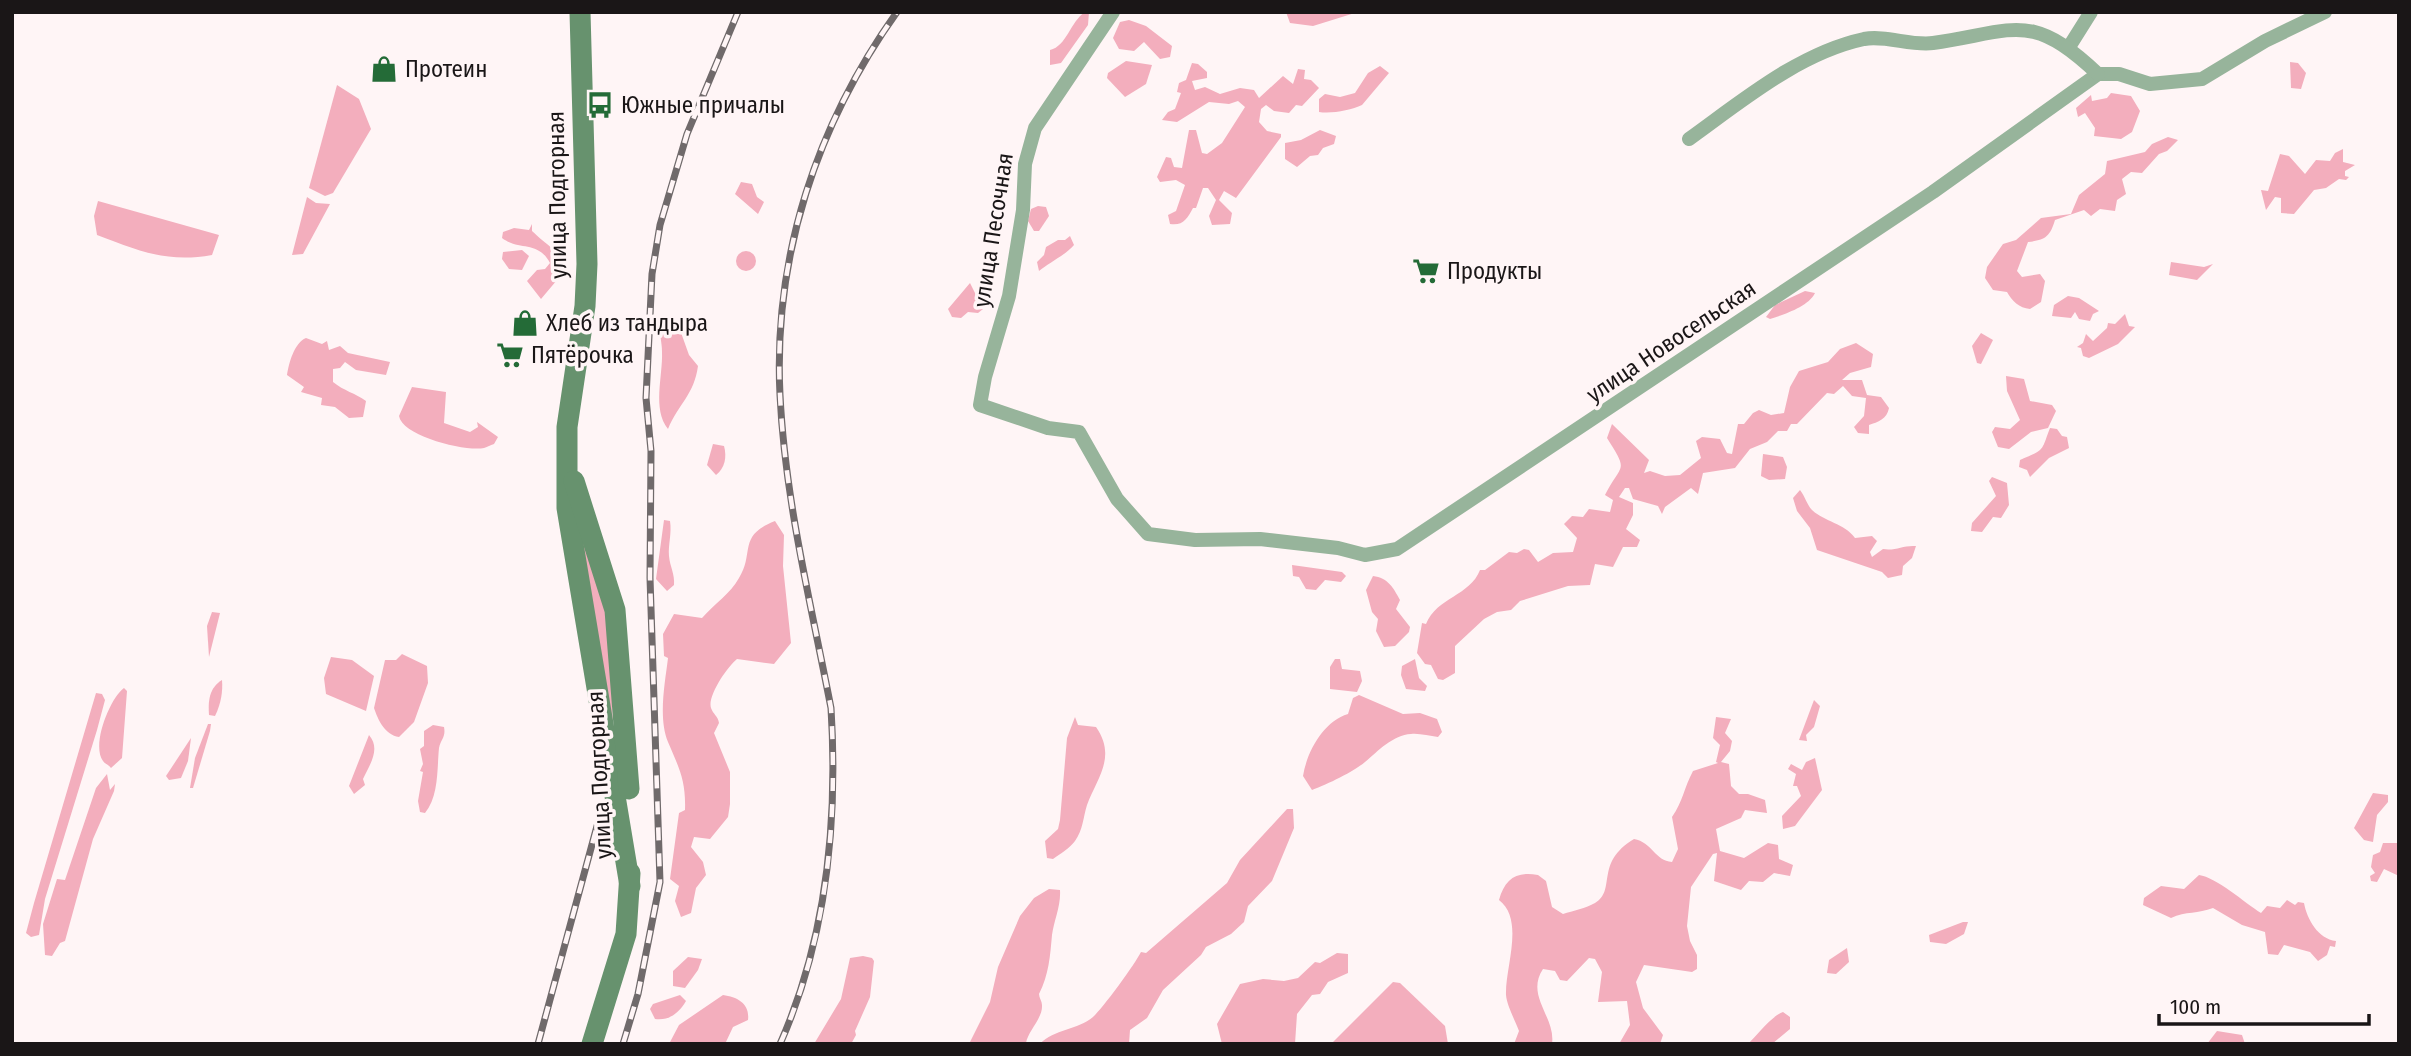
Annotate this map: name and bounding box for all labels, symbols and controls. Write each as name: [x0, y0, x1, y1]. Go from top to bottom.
shop icon: Протеин: [369, 54, 399, 84]
place label: Протеин: [405, 55, 487, 83]
bus stop icon: Южные причалы: [585, 90, 615, 120]
place label: Южные причалы: [621, 91, 785, 119]
street label: улица Подгорная: [542, 111, 572, 279]
street label: улица Песочная: [967, 151, 1019, 309]
supermarket icon: Продукты: [1411, 256, 1441, 286]
place label: Продукты: [1447, 257, 1542, 285]
street label: улица Новосельская: [1581, 274, 1761, 408]
shop icon: Хлеб из тандыра: [510, 308, 540, 338]
place label: Хлеб из тандыра: [546, 309, 708, 337]
supermarket icon: Пятёрочка: [495, 340, 525, 370]
place label: Пятёрочка: [531, 341, 634, 369]
street label: улица Подгорная: [581, 690, 617, 860]
scale bar: [2159, 982, 2369, 1026]
text: 100 m: [2170, 994, 2221, 1020]

